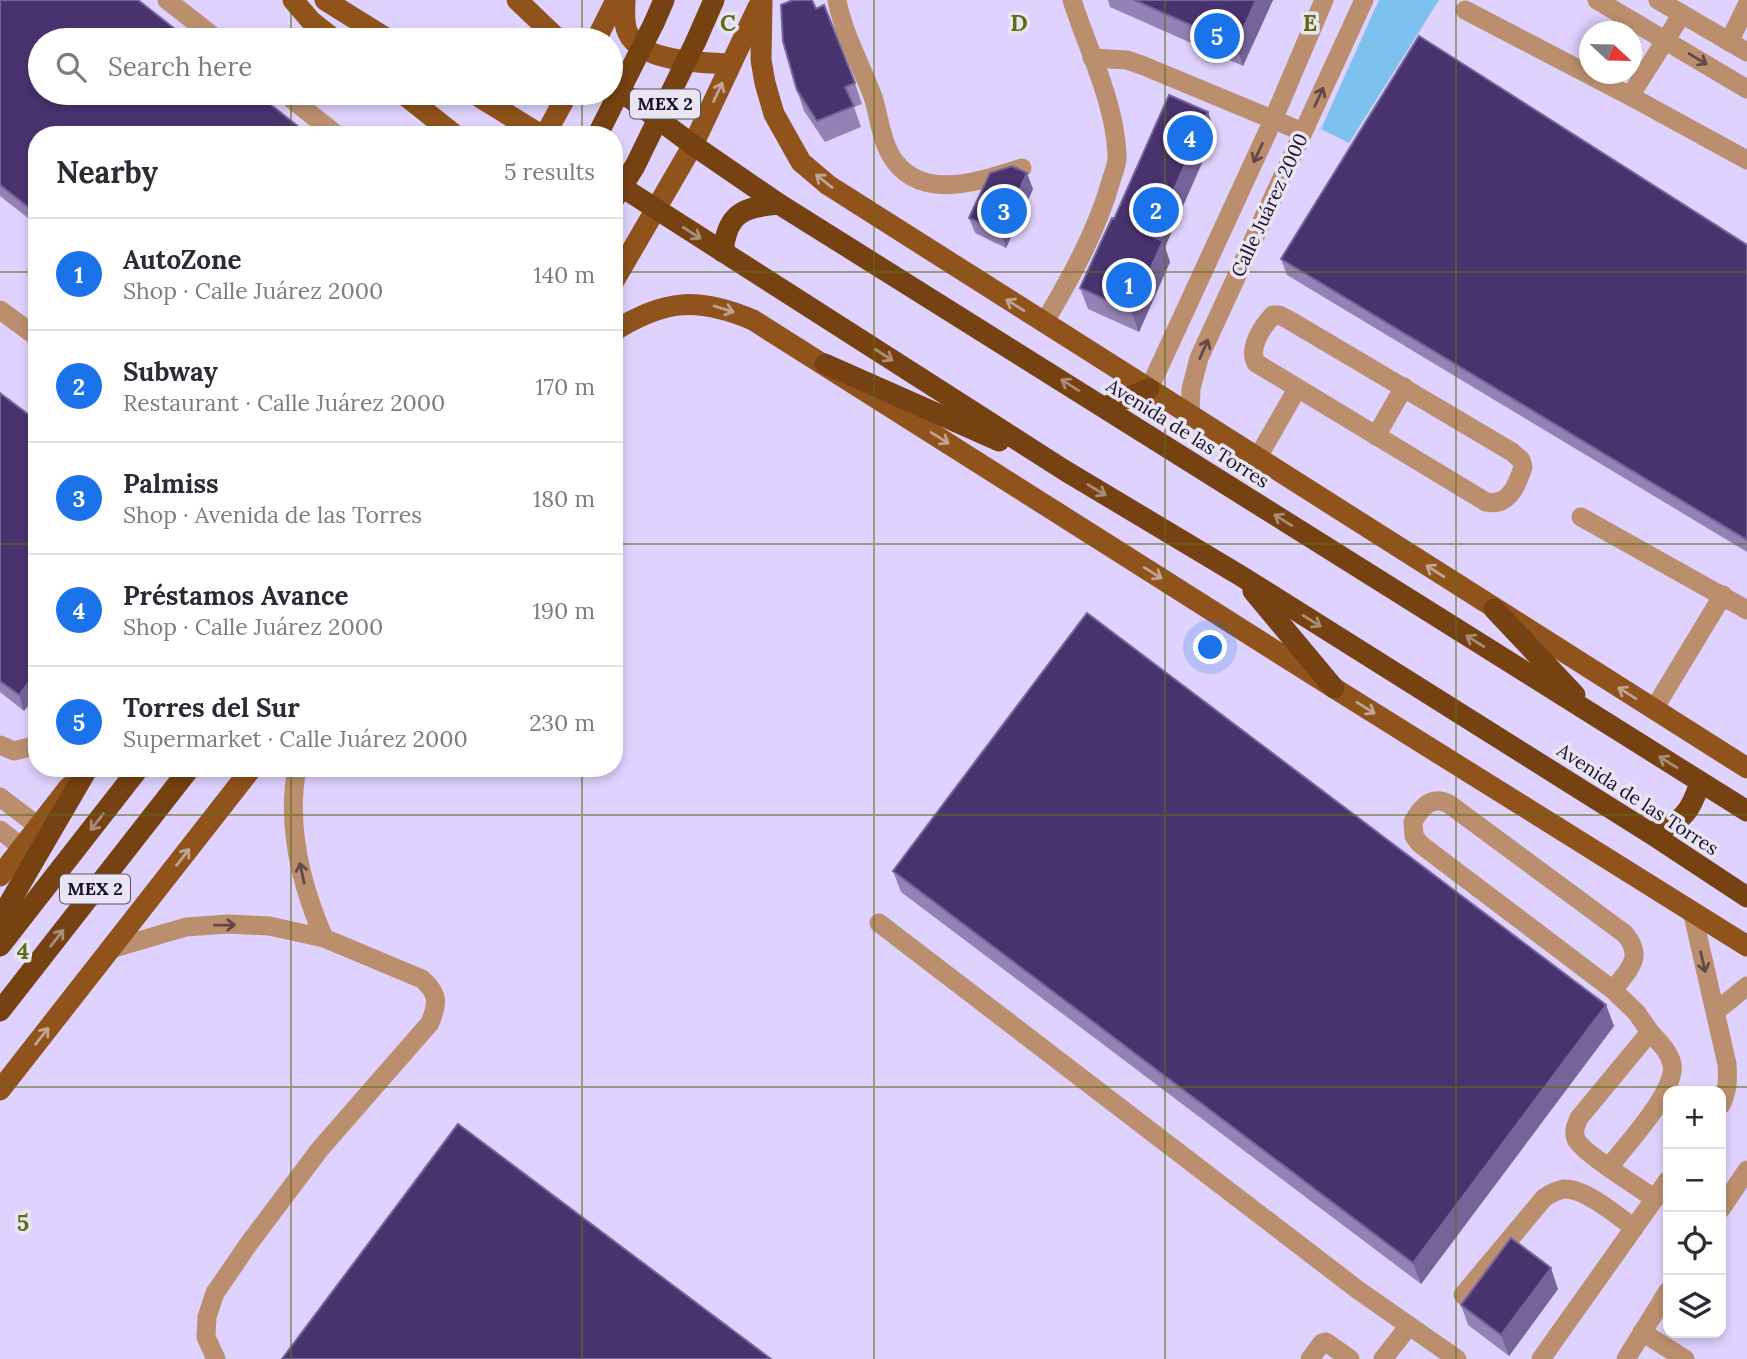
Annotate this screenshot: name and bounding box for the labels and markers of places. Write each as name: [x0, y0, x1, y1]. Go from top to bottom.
pin: 5: [1194, 10, 1240, 62]
pin: 4: [1167, 112, 1213, 164]
pin: 2: [1133, 184, 1179, 236]
pin: 3: [981, 185, 1027, 237]
pin: 1: [1106, 259, 1152, 311]

